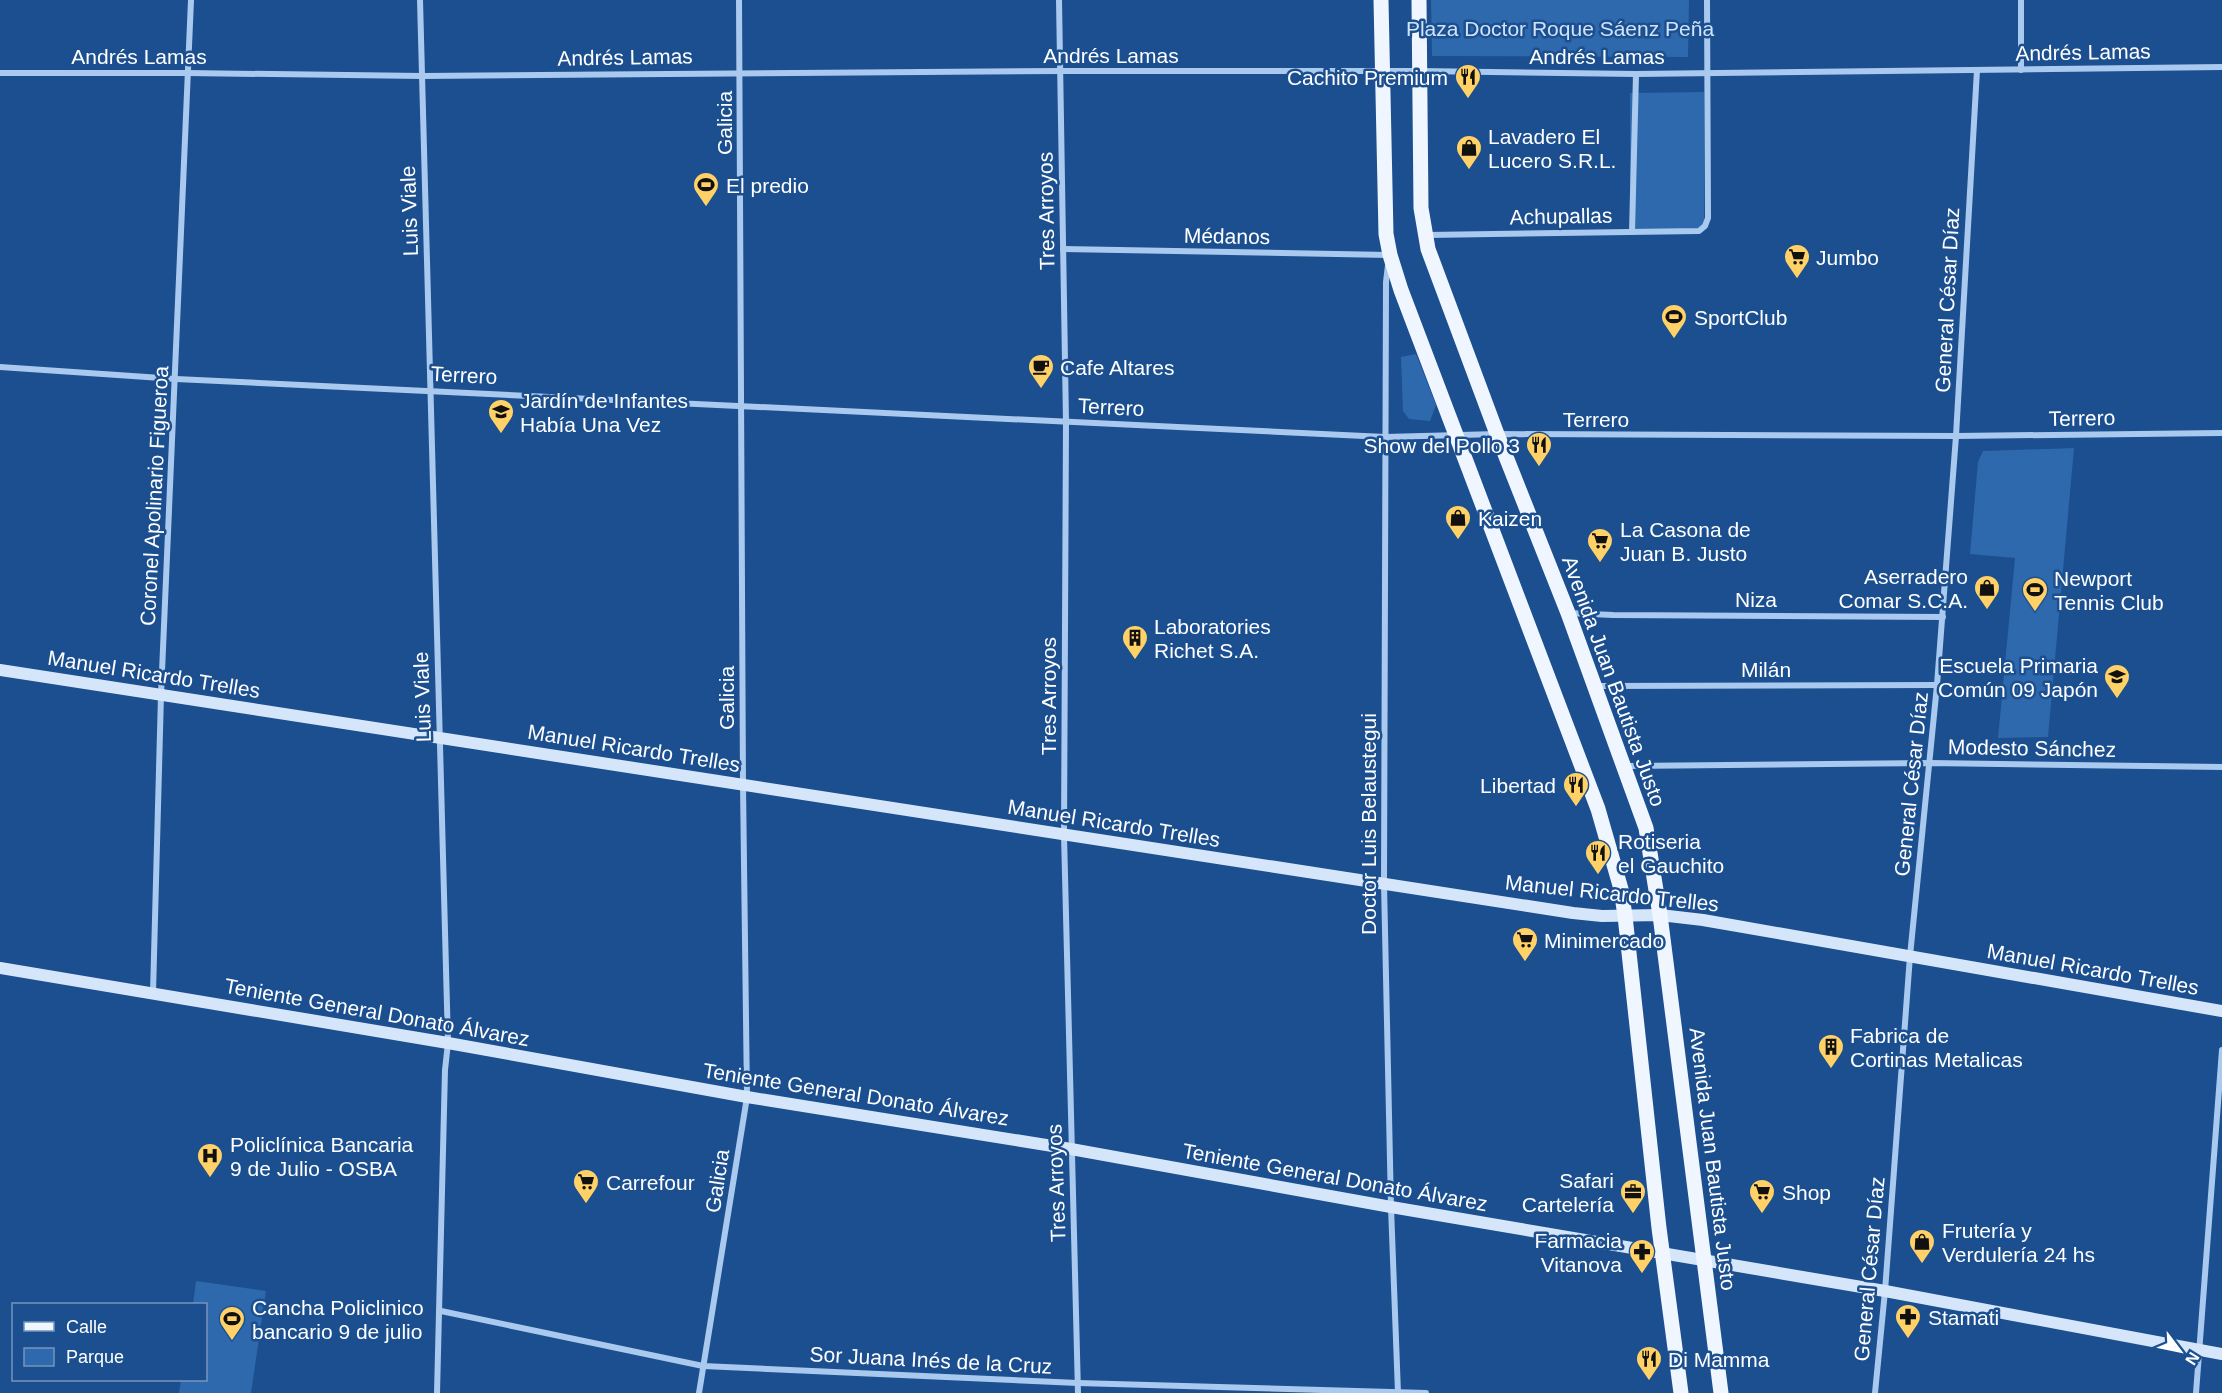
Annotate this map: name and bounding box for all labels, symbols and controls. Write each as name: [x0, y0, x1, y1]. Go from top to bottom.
park label: Plaza Doctor Roque Sáenz Peña: [1406, 17, 1714, 40]
street label: Andrés Lamas: [2015, 39, 2151, 65]
street label: Andrés Lamas: [557, 44, 693, 70]
street label: Andrés Lamas: [1043, 44, 1179, 67]
street label: Andrés Lamas: [71, 45, 207, 68]
street label: Andrés Lamas: [1529, 45, 1665, 68]
restaurant icon: Cachito Premium: [1453, 62, 1483, 100]
place label: Cachito Premium: [1287, 66, 1448, 89]
street label: Galicia: [713, 91, 736, 155]
place label: Lavadero El Lucero S.R.L.: [1488, 125, 1616, 172]
shop icon: Lavadero El Lucero S.R.L.: [1454, 133, 1484, 171]
street label: Tres Arroyos: [1033, 152, 1059, 270]
street label: Luis Viale: [396, 165, 422, 257]
sports icon: El predio: [691, 170, 721, 208]
place label: El predio: [726, 174, 809, 197]
street label: Achupallas: [1509, 204, 1613, 228]
street label: General César Díaz: [1931, 207, 1963, 393]
street label: Médanos: [1184, 224, 1270, 248]
supermarket icon: Jumbo: [1782, 242, 1812, 280]
place label: Jumbo: [1816, 246, 1879, 269]
sports icon: SportClub: [1659, 302, 1689, 340]
place label: SportClub: [1694, 306, 1787, 329]
cafe icon: Cafe Altares: [1026, 352, 1056, 390]
place label: Cafe Altares: [1060, 356, 1174, 379]
street label: Terrero: [430, 362, 498, 388]
street label: Coronel Apolinario Figueroa: [136, 365, 172, 627]
place label: Jardín de Infantes Había Una Vez: [520, 389, 688, 436]
street label: Terrero: [1077, 394, 1145, 420]
school or university icon: Jardín de Infantes Había Una Vez: [486, 397, 516, 435]
street label: Terrero: [2049, 406, 2115, 430]
street label: Terrero: [1563, 408, 1629, 431]
restaurant icon: Show del Pollo 3: [1524, 430, 1554, 468]
place label: Show del Pollo 3: [1364, 434, 1520, 457]
shop icon: Kaizen: [1443, 503, 1473, 541]
place label: Kaizen: [1478, 507, 1542, 530]
place label: La Casona de Juan B. Justo: [1620, 518, 1751, 565]
supermarket icon: La Casona de Juan B. Justo: [1585, 526, 1615, 564]
street label: Avenida Juan Bautista Justo: [1558, 553, 1670, 809]
place label: Aserradero Comar S.C.A.: [1838, 565, 1968, 612]
place label: Newport Tennis Club: [2054, 567, 2164, 614]
shop icon: Aserradero Comar S.C.A.: [1972, 573, 2002, 611]
sports icon: Newport Tennis Club: [2020, 575, 2050, 613]
street label: Niza: [1735, 588, 1777, 611]
place label: Laboratories Richet S.A.: [1154, 615, 1271, 662]
building icon: Laboratories Richet S.A.: [1120, 623, 1150, 661]
street label: Tres Arroyos: [1037, 637, 1060, 755]
street label: Manuel Ricardo Trelles: [46, 646, 262, 702]
street label: Luis Viale: [409, 651, 435, 743]
place label: Escuela Primaria Común 09 Japón: [1938, 654, 2098, 701]
street label: Milán: [1741, 658, 1791, 681]
school or university icon: Escuela Primaria Común 09 Japón: [2102, 662, 2132, 700]
street label: Galicia: [715, 666, 738, 730]
street label: General César Díaz: [1890, 691, 1932, 877]
street label: Doctor Luis Belaustegui: [1357, 713, 1380, 935]
street label: Manuel Ricardo Trelles: [526, 720, 742, 776]
street label: Modesto Sánchez: [1948, 735, 2116, 761]
restaurant icon: Libertad: [1561, 770, 1591, 808]
place label: Libertad: [1480, 774, 1556, 797]
street label: Manuel Ricardo Trelles: [1006, 795, 1222, 851]
place label: Rotiseria el Gauchito: [1618, 830, 1724, 877]
restaurant icon: Rotiseria el Gauchito: [1583, 838, 1613, 876]
street label: Manuel Ricardo Trelles: [1504, 870, 1720, 916]
supermarket icon: Minimercado: [1510, 925, 1540, 963]
place label: Minimercado: [1544, 929, 1664, 952]
street label: Manuel Ricardo Trelles: [1985, 939, 2201, 999]
street label: Teniente General Donato Álvarez: [223, 974, 531, 1050]
place label: Fabrica de Cortinas Metalicas: [1850, 1024, 2023, 1071]
street label: Avenida Juan Bautista Justo: [1685, 1026, 1741, 1292]
building icon: Fabrica de Cortinas Metalicas: [1816, 1032, 1846, 1070]
street label: Teniente General Donato Álvarez: [701, 1058, 1011, 1130]
street label: Tres Arroyos: [1042, 1124, 1070, 1242]
place label: Policlínica Bancaria 9 de Julio - OSBA: [230, 1133, 414, 1180]
street label: Teniente General Donato Álvarez: [1181, 1139, 1489, 1215]
hospital icon: Policlínica Bancaria 9 de Julio - OSBA: [195, 1141, 225, 1179]
street label: Galicia: [701, 1147, 733, 1215]
supermarket icon: Carrefour: [571, 1167, 601, 1205]
place label: Safari Cartelería: [1522, 1169, 1614, 1216]
place label: Carrefour: [606, 1171, 695, 1194]
street label: General César Díaz: [1849, 1176, 1889, 1362]
office icon: Safari Cartelería: [1618, 1177, 1648, 1215]
supermarket icon: Shop: [1747, 1177, 1777, 1215]
place label: Shop: [1782, 1181, 1831, 1204]
place label: Frutería y Verdulería 24 hs: [1942, 1219, 2095, 1266]
shop icon: Frutería y Verdulería 24 hs: [1907, 1227, 1937, 1265]
place label: Farmacia Vitanova: [1534, 1229, 1622, 1276]
pharmacy icon: Farmacia Vitanova: [1627, 1237, 1657, 1275]
place label: Cancha Policlinico bancario 9 de julio: [252, 1296, 424, 1343]
pharmacy icon: Stamati: [1893, 1302, 1923, 1340]
legend: [12, 1303, 207, 1381]
sports icon: Cancha Policlinico bancario 9 de julio: [217, 1304, 247, 1342]
place label: Stamati: [1928, 1306, 1999, 1329]
text: Calle: [66, 1317, 107, 1337]
north arrow: [2150, 1321, 2210, 1381]
street label: Sor Juana Inés de la Cruz: [809, 1342, 1053, 1378]
restaurant icon: Di Mamma: [1634, 1344, 1664, 1382]
text: Parque: [66, 1347, 124, 1367]
place label: Di Mamma: [1668, 1348, 1770, 1371]
text: N: [2182, 1349, 2203, 1368]

